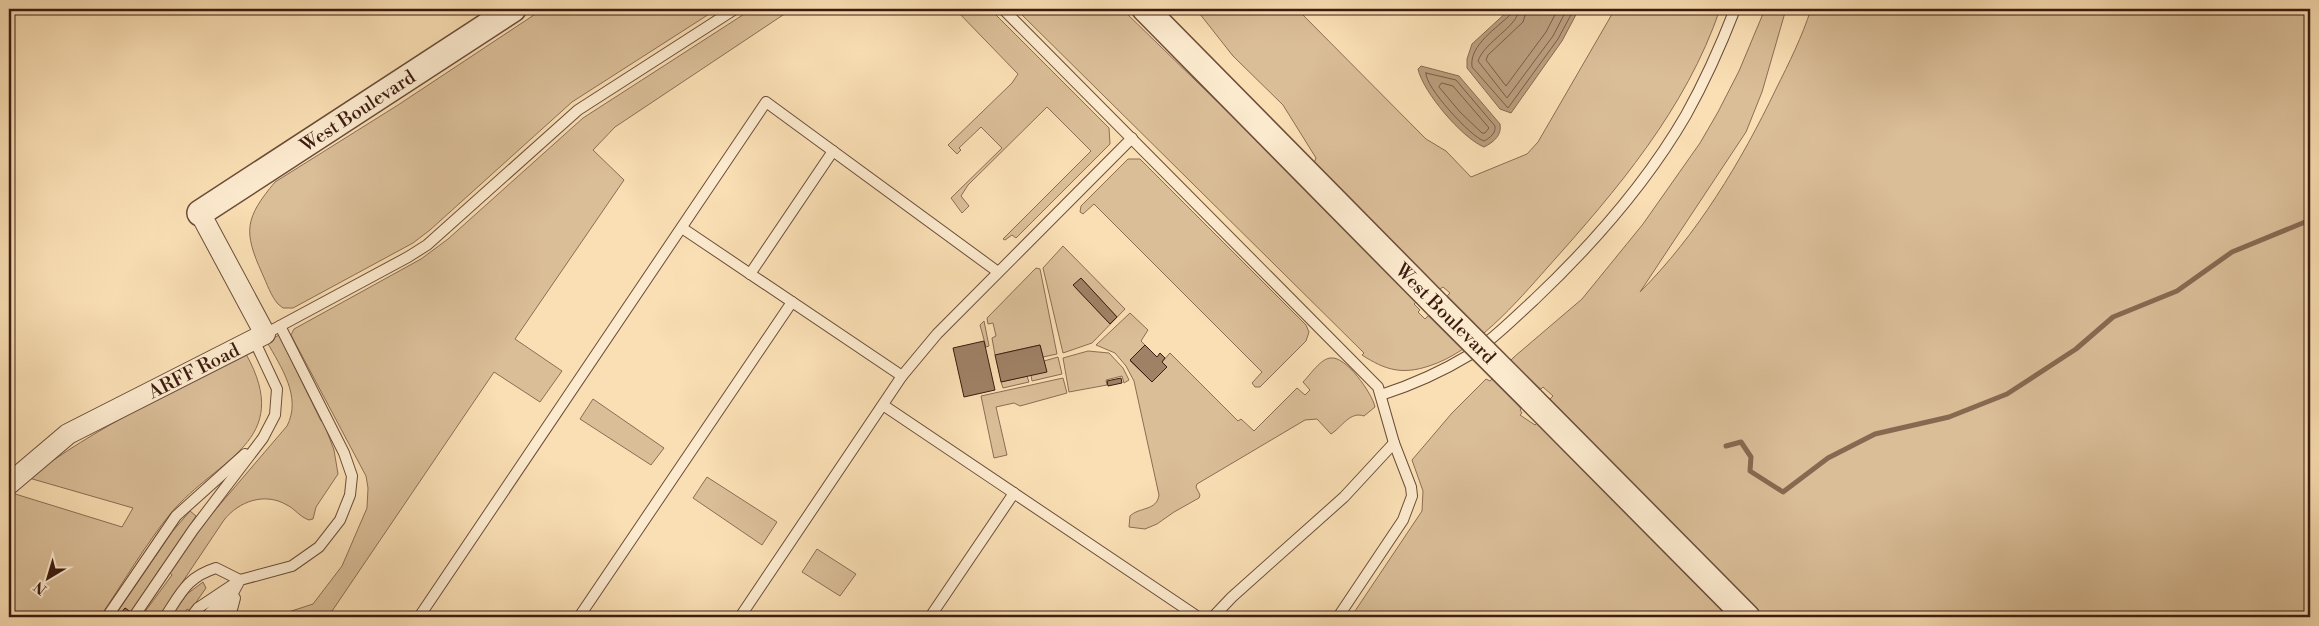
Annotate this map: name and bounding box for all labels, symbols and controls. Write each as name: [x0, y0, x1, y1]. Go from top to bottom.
street label: West Boulevard: [295, 65, 420, 158]
street label: West Boulevard: [1389, 258, 1501, 369]
street label: ARFF Road: [143, 338, 244, 405]
north arrow: [22, 554, 72, 604]
text: N: [31, 577, 51, 598]

